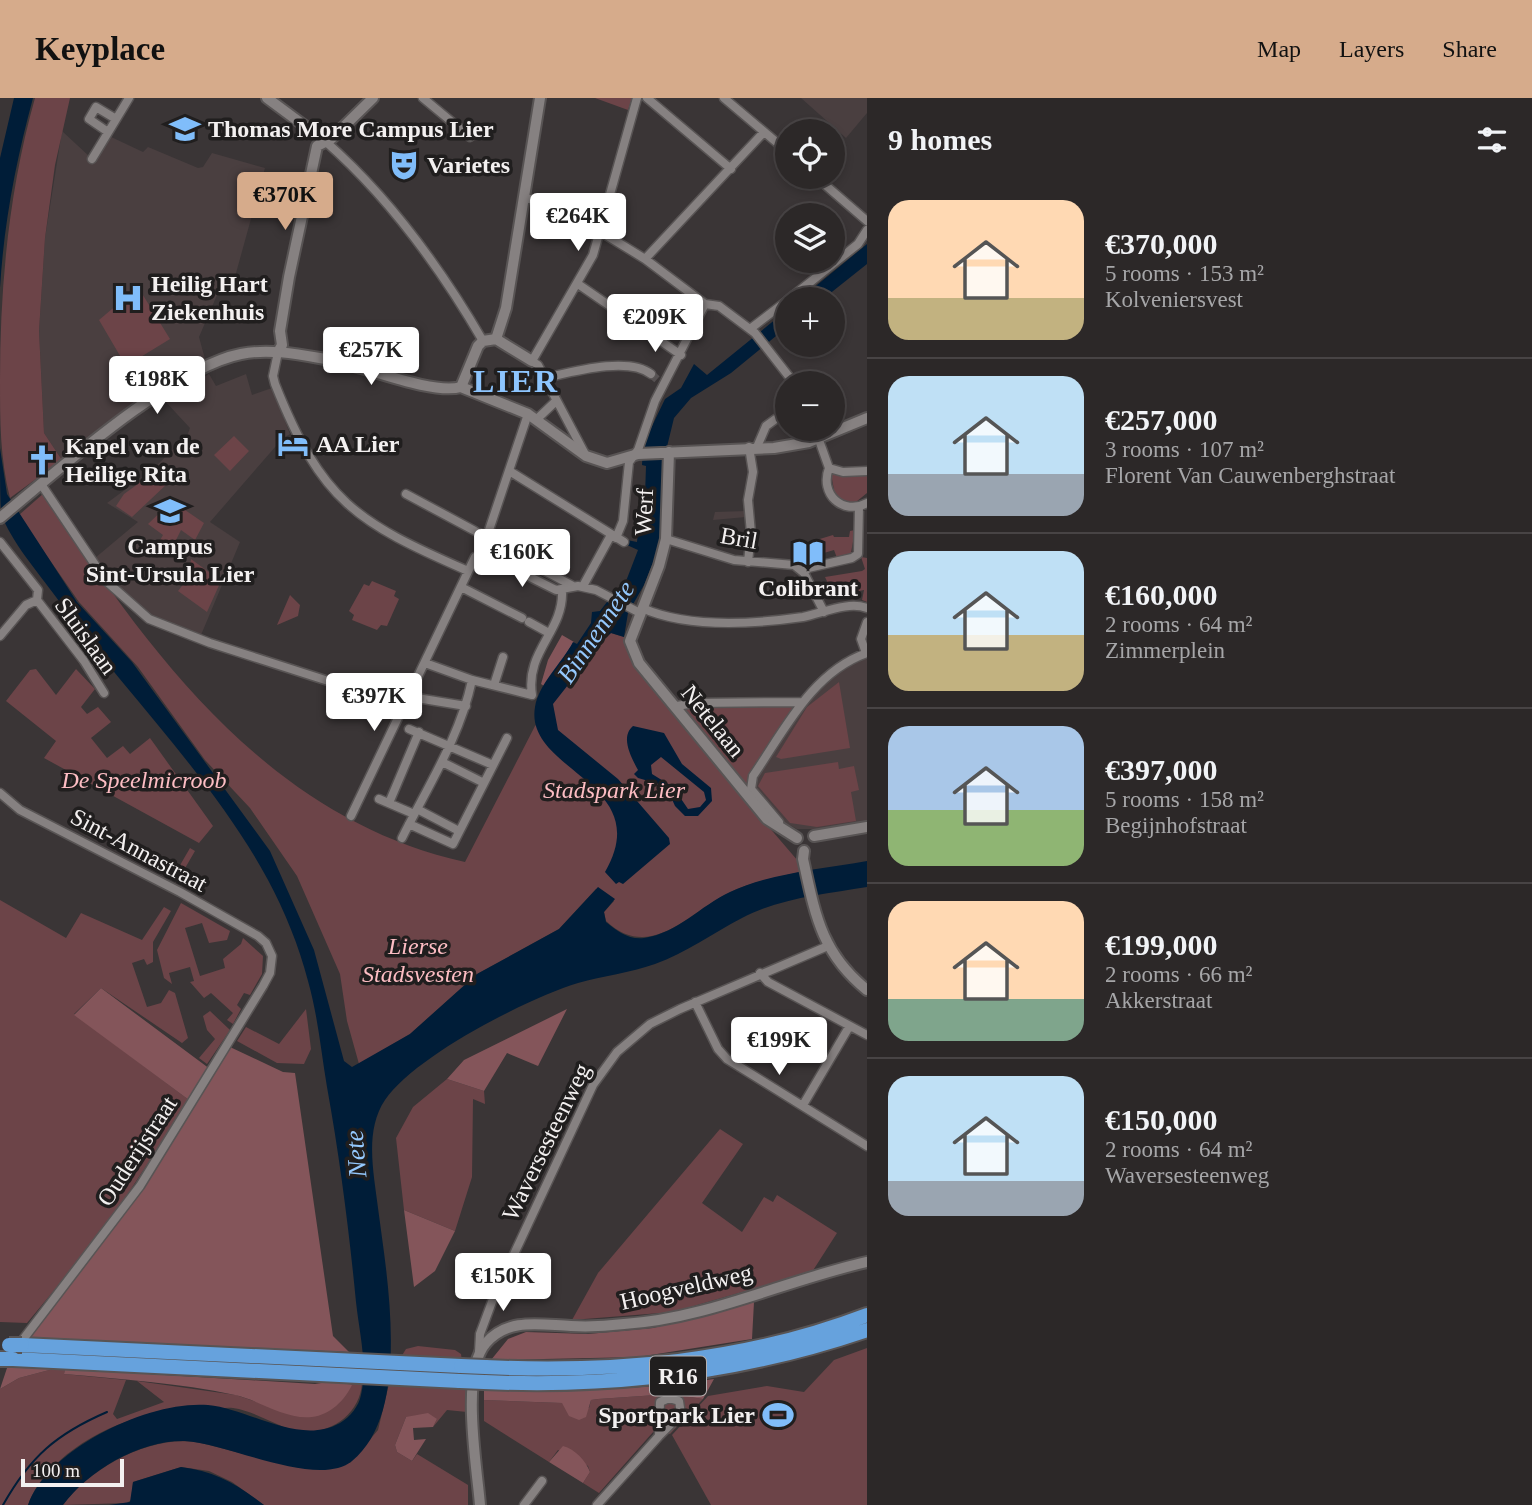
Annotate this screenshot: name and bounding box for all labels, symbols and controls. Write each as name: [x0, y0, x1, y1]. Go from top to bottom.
text: Keyplace: [35, 31, 165, 67]
text: Map: [1257, 36, 1301, 62]
text: Layers: [1339, 36, 1404, 62]
text: Share: [1442, 36, 1497, 62]
school or university icon: Thomas More Campus Lier: [168, 112, 202, 146]
place label: Thomas More Campus Lier: [208, 116, 494, 142]
map controls: [775, 119, 845, 441]
button: locate: [775, 119, 845, 189]
icon: filters: [1473, 121, 1511, 159]
text: 9 homes: [888, 123, 992, 156]
theatre icon: Varietes: [387, 148, 421, 182]
place label: Varietes: [427, 152, 510, 178]
pin: €370K: [236, 172, 334, 232]
text: €370K: [253, 182, 317, 207]
pin: €264K: [529, 194, 627, 253]
text: €264K: [546, 203, 610, 228]
button: layers: [775, 203, 845, 273]
text: €370,000: [1105, 227, 1218, 260]
icon: home: [944, 228, 1028, 312]
text: 5 rooms · 153 m²: [1105, 261, 1264, 286]
place label: Heilig Hart Ziekenhuis: [151, 271, 268, 325]
hospital icon: Heilig Hart Ziekenhuis: [111, 281, 145, 315]
button: +: [775, 287, 845, 357]
text: Kolveniersvest: [1105, 287, 1243, 312]
pin: €209K: [606, 294, 704, 354]
text: €209K: [623, 304, 687, 329]
pin: €257K: [322, 328, 420, 387]
text: €257K: [339, 337, 403, 362]
pin: €198K: [108, 356, 206, 416]
district label: LIER: [473, 363, 559, 399]
text: €198K: [125, 366, 189, 391]
button: −: [775, 371, 845, 441]
text: €257,000: [1105, 403, 1218, 436]
icon: home: [944, 404, 1028, 488]
hotel icon: AA Lier: [276, 427, 310, 461]
place label: AA Lier: [316, 431, 400, 457]
place label: Kapel van de Heilige Rita: [65, 433, 200, 487]
text: 3 rooms · 107 m²: [1105, 437, 1264, 462]
church icon: Kapel van de Heilige Rita: [25, 443, 59, 477]
text: Florent Van Cauwenberghstraat: [1105, 463, 1395, 488]
street label: Werf: [630, 488, 658, 536]
school or university icon: Campus Sint-Ursula Lier: [153, 494, 187, 528]
street label: Bril: [718, 522, 760, 554]
pin: €160K: [473, 530, 571, 589]
place label: Campus Sint-Ursula Lier: [86, 533, 255, 587]
library icon: Colibrant: [791, 536, 825, 570]
text: €160K: [490, 539, 554, 564]
water label: Binnennete: [551, 575, 641, 689]
place label: Colibrant: [758, 575, 858, 601]
text: €160,000: [1105, 578, 1218, 611]
icon: home: [944, 579, 1028, 663]
street label: Sluislaan: [50, 593, 122, 679]
text: 2 rooms · 64 m²: [1105, 612, 1252, 637]
text: Zimmerplein: [1105, 638, 1225, 663]
pin: €397K: [325, 674, 423, 733]
street label: Netelaan: [676, 680, 750, 762]
text: €397K: [342, 683, 406, 708]
text: €397,000: [1105, 753, 1218, 786]
icon: home: [944, 754, 1028, 838]
park label: De Speelmicroob: [60, 767, 227, 793]
park label: Stadspark Lier: [543, 777, 686, 803]
text: 5 rooms · 158 m²: [1105, 787, 1264, 812]
street label: Sint-Annastraat: [66, 803, 212, 897]
text: Begijnhofstraat: [1105, 813, 1247, 838]
text: €199,000: [1105, 928, 1218, 961]
icon: home: [944, 929, 1028, 1013]
park label: Lierse Stadsvesten: [362, 933, 474, 987]
text: 2 rooms · 66 m²: [1105, 962, 1252, 987]
text: Akkerstraat: [1105, 988, 1212, 1013]
pin: €199K: [730, 1018, 828, 1077]
text: €199K: [747, 1027, 811, 1052]
street label: Waversesteenweg: [497, 1059, 595, 1225]
street label: Ouderijstraat: [92, 1091, 182, 1211]
text: €150,000: [1105, 1103, 1218, 1136]
icon: home: [944, 1104, 1028, 1188]
water label: Nete: [339, 1129, 373, 1180]
text: 2 rooms · 64 m²: [1105, 1137, 1252, 1162]
text: Waversesteenweg: [1105, 1163, 1269, 1188]
pin: €150K: [454, 1254, 552, 1313]
street label: Hoogveldweg: [617, 1259, 755, 1315]
text: €150K: [471, 1263, 535, 1288]
road number: R16: [650, 1357, 706, 1396]
sports icon: Sportpark Lier: [761, 1398, 795, 1432]
place label: Sportpark Lier: [598, 1402, 755, 1428]
scale bar: [21, 1456, 124, 1488]
text: 100 m: [32, 1460, 80, 1481]

